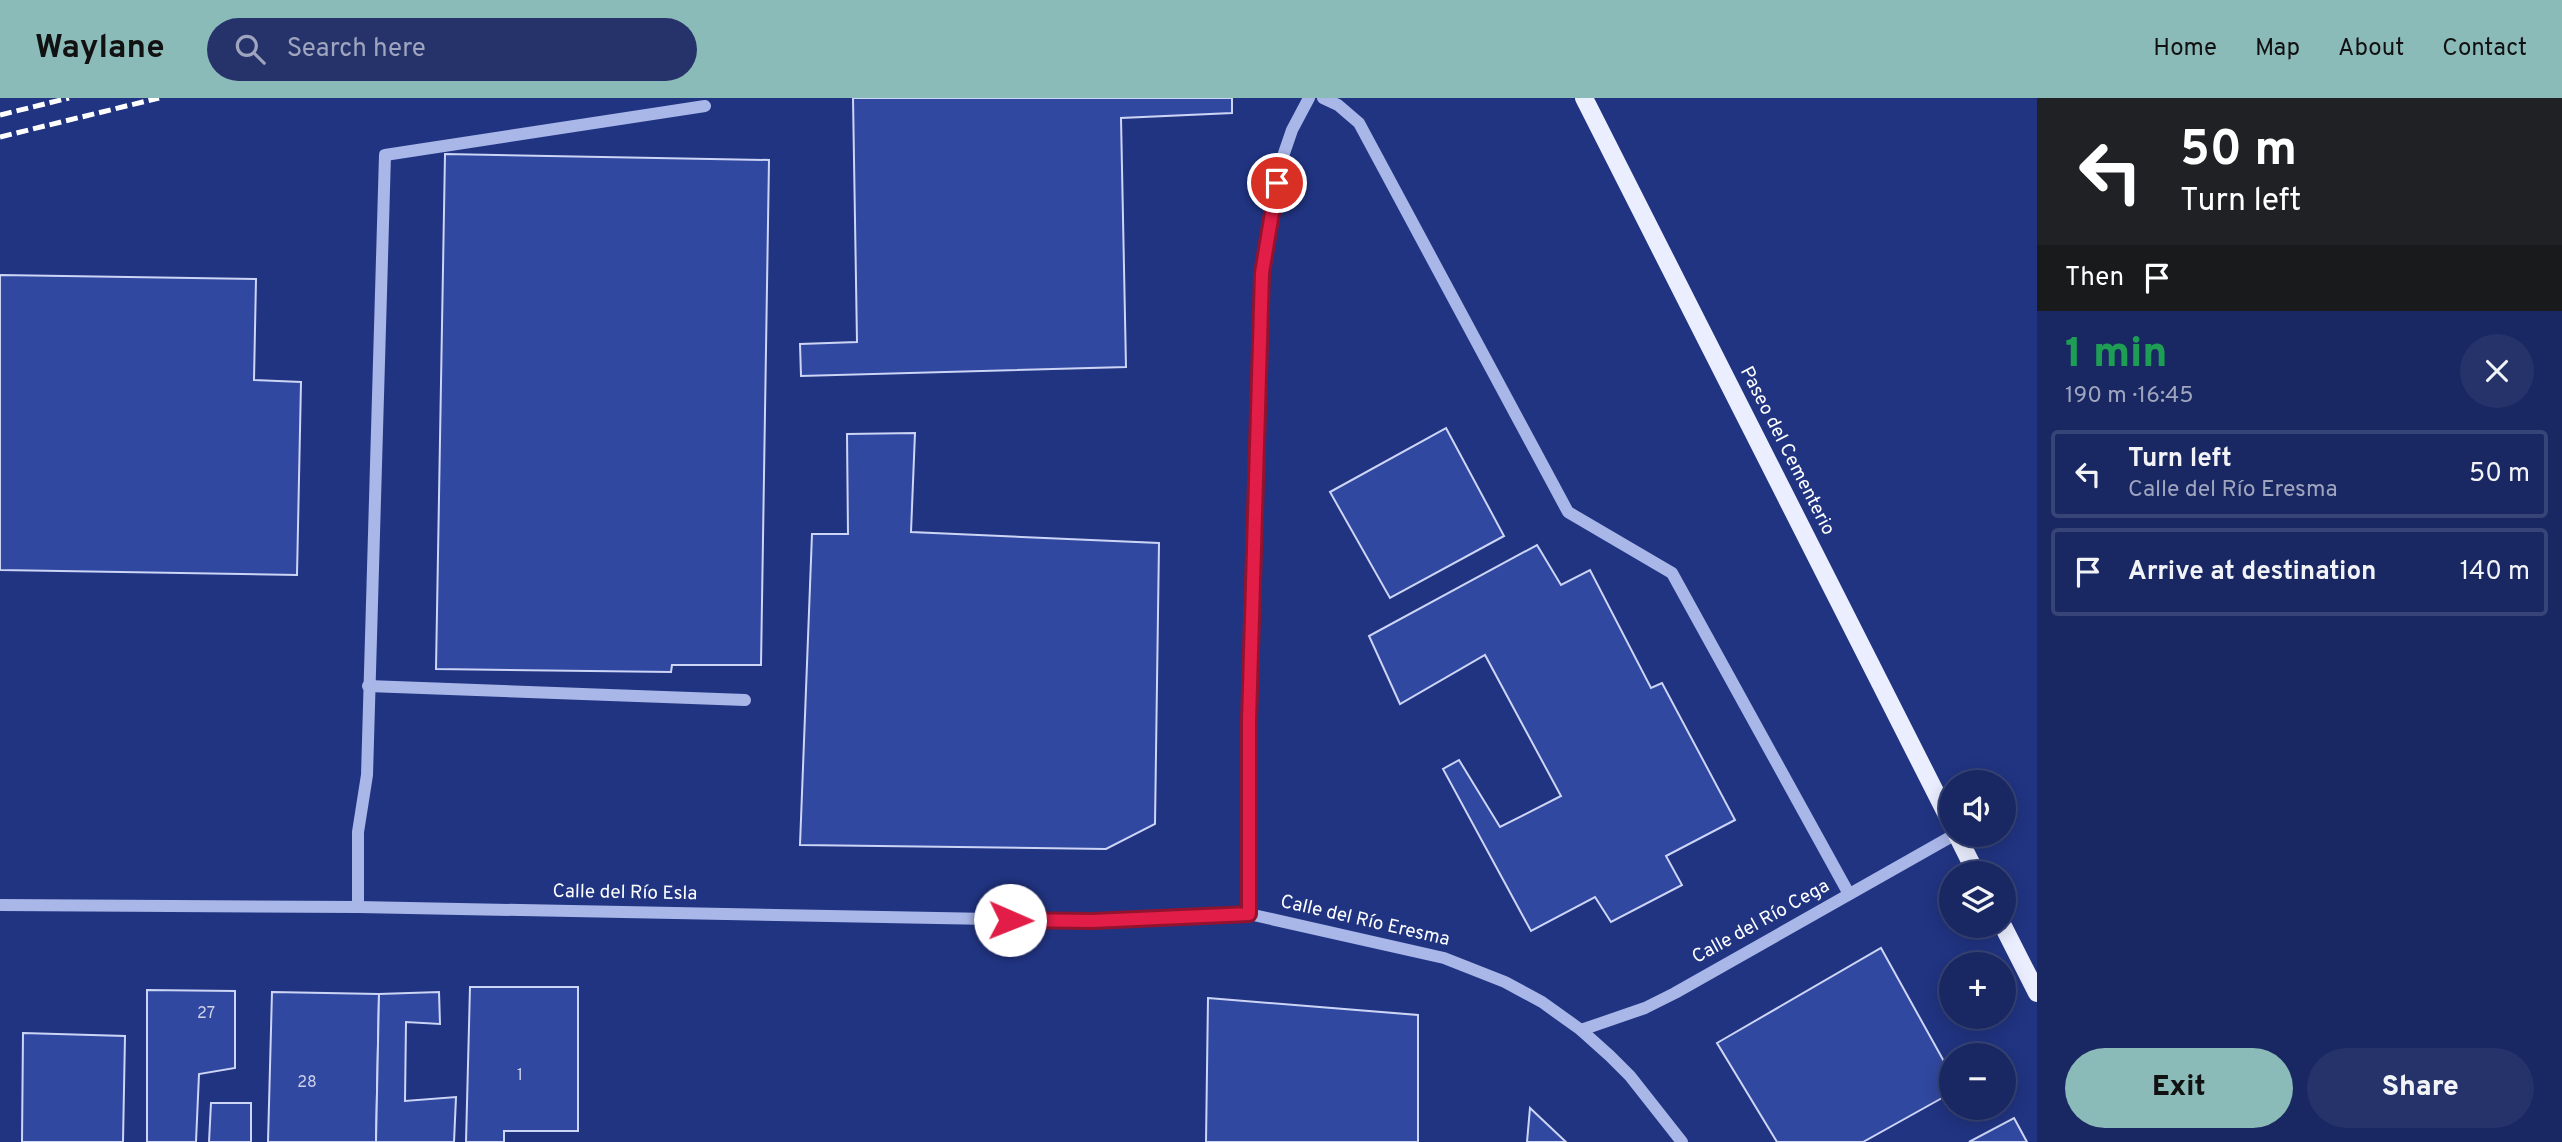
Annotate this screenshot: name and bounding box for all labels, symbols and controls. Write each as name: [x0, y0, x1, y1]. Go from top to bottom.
search box: [207, 18, 697, 81]
text: Waylane: [35, 28, 165, 70]
icon: search: [231, 30, 269, 68]
text: Search here: [287, 33, 426, 66]
text: Home: [2153, 34, 2217, 64]
text: Map: [2255, 34, 2300, 64]
text: About: [2338, 34, 2404, 64]
text: Contact: [2442, 34, 2527, 64]
text: 50 m: [2180, 121, 2297, 183]
icon: left: [2065, 126, 2156, 217]
pin: [1247, 153, 1307, 213]
icon: arrive: [1258, 164, 1296, 202]
text: Turn left: [2180, 182, 2301, 222]
icon: arrive: [2138, 259, 2176, 297]
text: Then: [2065, 262, 2124, 295]
text: 1 min: [2065, 329, 2168, 382]
button: close: [2460, 334, 2534, 408]
street label: Paseo del Cementerio: [1734, 363, 1840, 539]
text: 190 m · 16:45: [2065, 382, 2194, 411]
text: Turn left: [2128, 443, 2232, 476]
icon: left: [2069, 455, 2107, 493]
text: 50 m: [2469, 458, 2530, 491]
text: Calle del Río Eresma: [2128, 476, 2338, 505]
icon: arrive: [2069, 553, 2107, 591]
text: Arrive at destination: [2128, 556, 2376, 589]
text: 140 m: [2460, 556, 2530, 589]
map controls: [1939, 770, 2016, 1120]
button: sound: [1939, 770, 2016, 847]
button: layers: [1939, 861, 2016, 938]
street label: Calle del Río Cega: [1688, 874, 1834, 970]
street label: Calle del Río Esla: [552, 880, 698, 906]
position arrow: [973, 883, 1047, 957]
street label: Calle del Río Eresma: [1278, 890, 1452, 952]
button: +: [1939, 952, 2016, 1029]
house number: 27: [197, 1004, 215, 1024]
button: −: [1939, 1043, 2016, 1120]
button: Exit: [2065, 1048, 2293, 1128]
button: Share: [2307, 1048, 2534, 1128]
house number: 1: [517, 1066, 523, 1086]
house number: 28: [297, 1073, 317, 1093]

